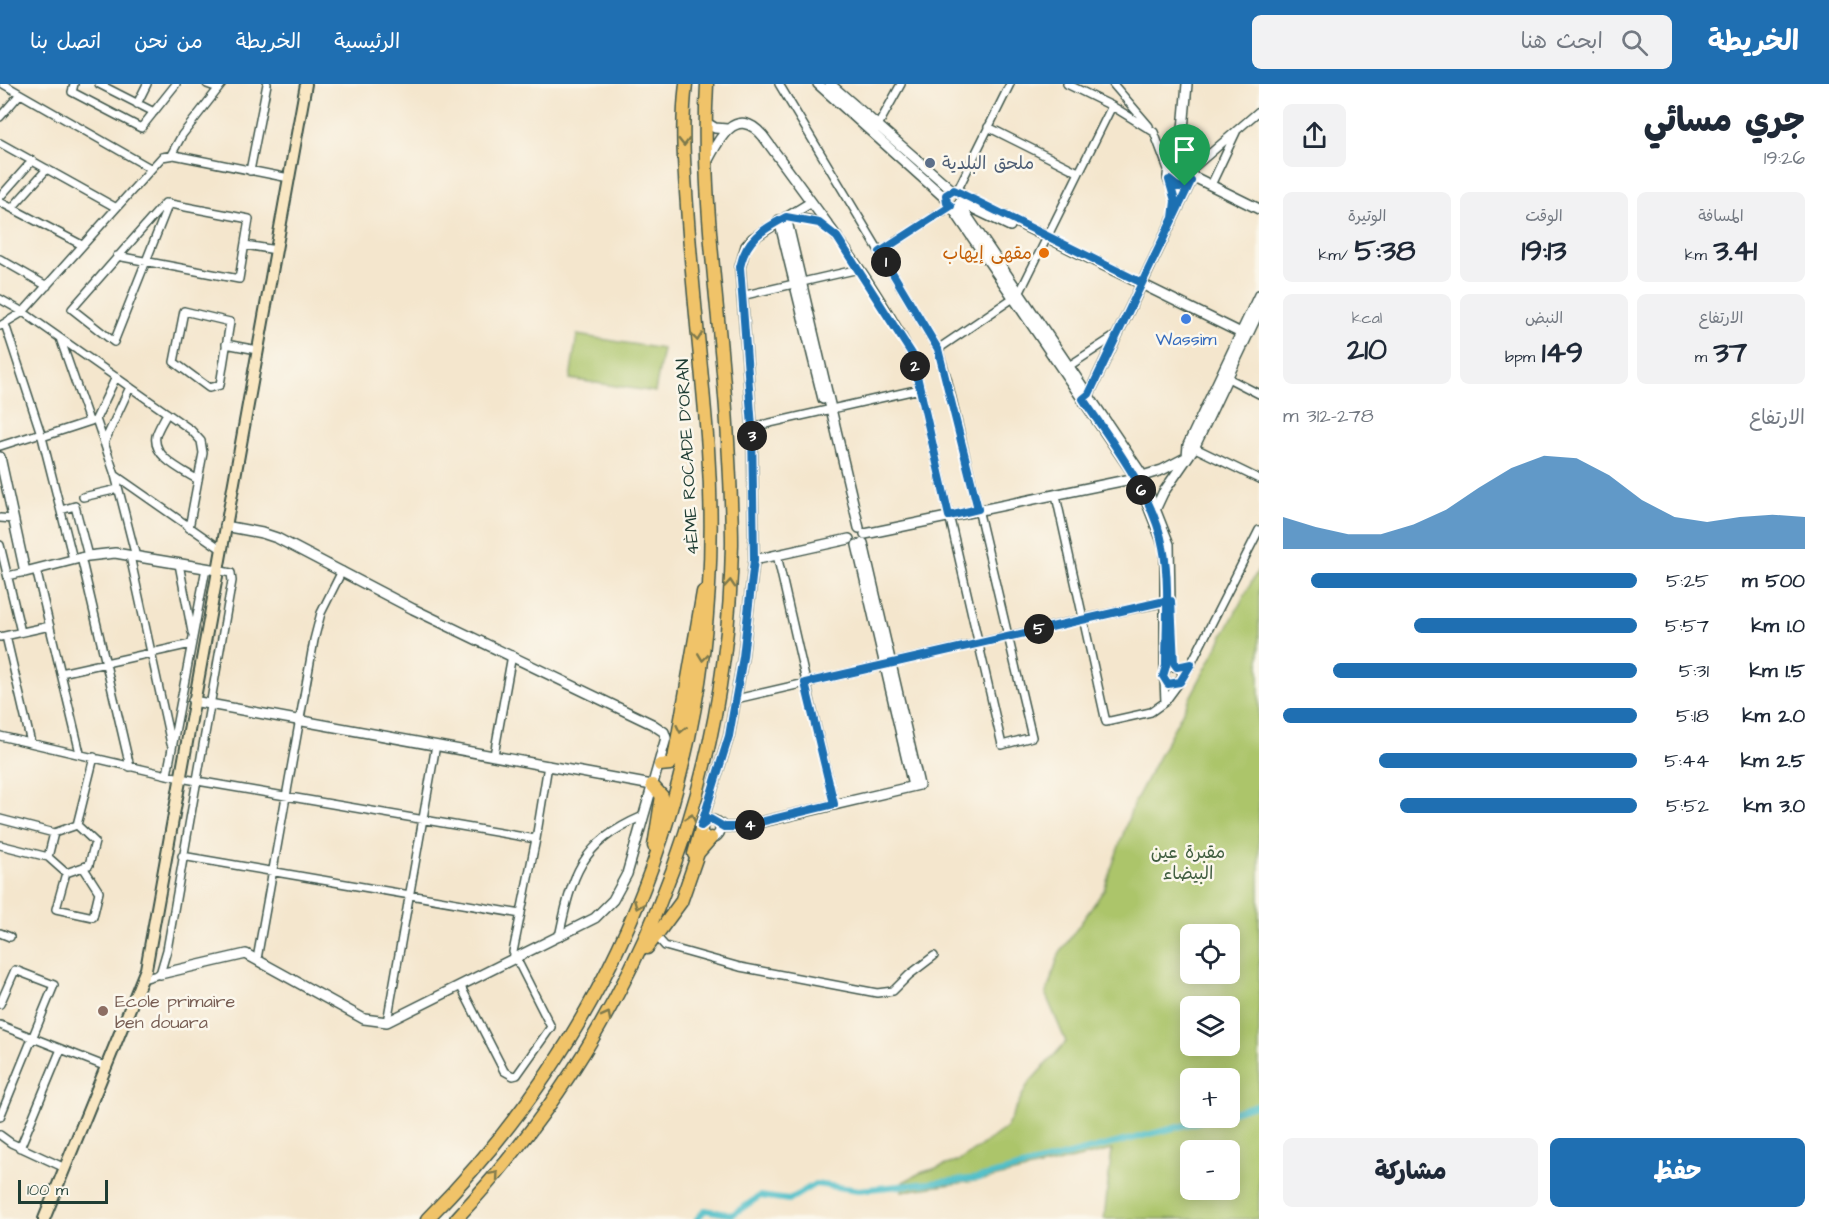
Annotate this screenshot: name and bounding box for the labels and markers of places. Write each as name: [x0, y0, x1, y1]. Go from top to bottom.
pin: [1159, 124, 1210, 186]
place label: ملحق البلدية: [942, 151, 1034, 176]
marker: ملحق البلدية: [923, 156, 937, 170]
place label: مقهى إيهاب: [943, 241, 1032, 266]
marker: مقهى إيهاب: [1037, 246, 1051, 260]
pin: 1: [871, 247, 901, 277]
marker: Wassim: [1179, 312, 1193, 326]
place label: Wassim: [1156, 327, 1216, 352]
pin: 2: [900, 351, 930, 381]
pin: 3: [737, 421, 767, 451]
pin: 6: [1126, 475, 1156, 505]
pin: 5: [1024, 614, 1054, 644]
pin: 4: [735, 810, 765, 840]
place label: Ecole primaire ben douara: [115, 989, 235, 1035]
marker: Ecole primaire ben douara: [96, 1004, 110, 1018]

